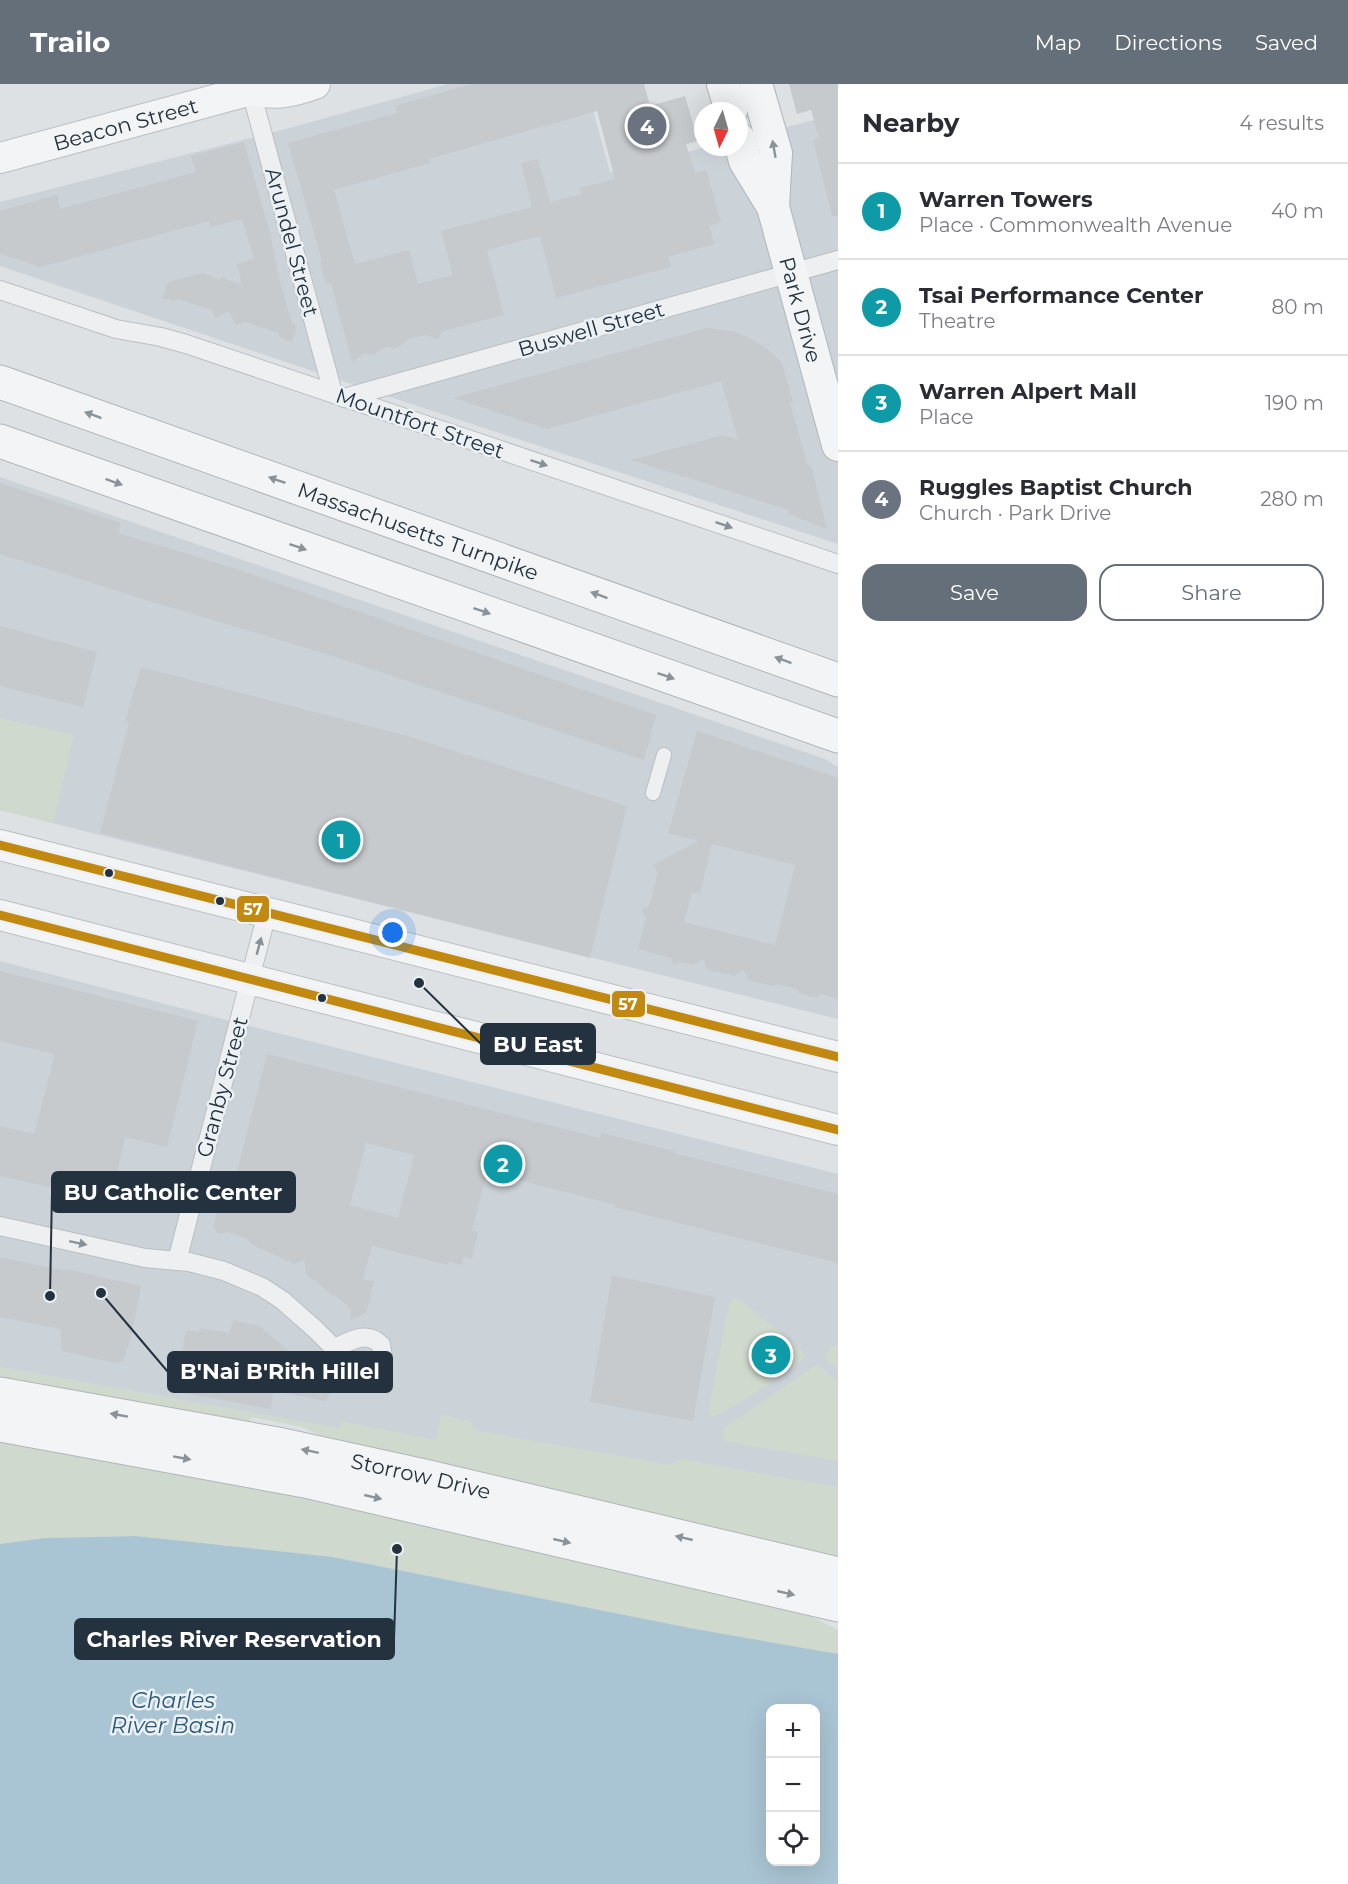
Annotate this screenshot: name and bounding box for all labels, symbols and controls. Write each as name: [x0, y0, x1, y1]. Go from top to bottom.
text: Trailo: [30, 25, 110, 59]
text: Map: [1035, 30, 1081, 55]
text: Directions: [1114, 30, 1222, 55]
text: Saved: [1255, 30, 1318, 55]
street label: Beacon Street: [50, 93, 200, 156]
north arrow: [694, 102, 748, 156]
pin: 4: [628, 104, 666, 148]
text: Nearby: [862, 107, 959, 139]
text: 4 results: [1239, 111, 1324, 135]
one-way arrow: [769, 139, 778, 158]
street label: Arundel Street: [260, 165, 324, 319]
text: Warren Towers: [919, 186, 1093, 213]
text: 1: [878, 199, 885, 223]
text: 40 m: [1271, 199, 1324, 223]
text: Place · Commonwealth Avenue: [919, 213, 1232, 237]
street label: Park Drive: [775, 254, 827, 365]
text: Tsai Performance Center: [919, 282, 1203, 309]
text: 2: [876, 295, 887, 319]
text: 80 m: [1272, 295, 1324, 319]
street label: Buswell Street: [515, 296, 667, 362]
text: Theatre: [919, 309, 996, 333]
text: Warren Alpert Mall: [919, 378, 1137, 405]
street label: Mountfort Street: [333, 382, 507, 464]
text: 3: [876, 391, 887, 415]
text: 190 m: [1265, 391, 1324, 415]
text: Place: [919, 405, 974, 429]
one-way arrow: [84, 410, 102, 420]
one-way arrow: [530, 459, 548, 468]
text: Ruggles Baptist Church: [919, 474, 1192, 501]
one-way arrow: [268, 475, 286, 485]
street label: Massachusetts Turnpike: [295, 476, 542, 585]
one-way arrow: [106, 477, 124, 487]
text: 4: [875, 487, 888, 511]
text: 280 m: [1260, 487, 1324, 511]
text: Church · Park Drive: [919, 501, 1111, 525]
one-way arrow: [715, 521, 733, 531]
one-way arrow: [289, 542, 307, 552]
button: Save: [862, 564, 1087, 621]
button: Share: [1099, 564, 1324, 621]
one-way arrow: [590, 589, 608, 599]
one-way arrow: [473, 607, 491, 617]
one-way arrow: [774, 655, 792, 665]
one-way arrow: [657, 672, 675, 682]
pin: 1: [322, 818, 360, 862]
unlabelled marker: [103, 867, 115, 879]
unlabelled marker: [214, 895, 226, 907]
line badge: 57: [236, 895, 270, 923]
text: 57: [243, 900, 263, 919]
your location: [378, 918, 407, 947]
one-way arrow: [255, 936, 264, 954]
line badge: 57: [611, 990, 646, 1018]
unlabelled marker: [316, 992, 328, 1004]
text: 57: [618, 995, 638, 1014]
street label: Granby Street: [191, 1014, 253, 1160]
callout: BU East: [481, 1024, 595, 1064]
text: BU East: [493, 1031, 583, 1058]
pin: 2: [484, 1142, 522, 1186]
callout: BU Catholic Center: [52, 1172, 295, 1212]
text: BU Catholic Center: [64, 1179, 282, 1206]
one-way arrow: [68, 1239, 87, 1248]
pin: 3: [752, 1332, 790, 1378]
callout: B'Nai B'Rith Hillel: [168, 1352, 392, 1392]
text: B'Nai B'Rith Hillel: [180, 1358, 380, 1385]
one-way arrow: [109, 1410, 128, 1419]
one-way arrow: [301, 1446, 320, 1455]
street label: Storrow Drive: [349, 1448, 493, 1504]
one-way arrow: [172, 1453, 191, 1462]
one-way arrow: [363, 1492, 382, 1502]
one-way arrow: [675, 1533, 694, 1542]
one-way arrow: [553, 1536, 572, 1546]
one-way arrow: [777, 1588, 796, 1598]
callout: Charles River Reservation: [75, 1619, 394, 1659]
text: Charles River Reservation: [86, 1626, 382, 1653]
water label: Charles River Basin: [111, 1687, 235, 1739]
map controls: [766, 1704, 820, 1866]
button: +: [766, 1704, 820, 1758]
button: −: [766, 1758, 820, 1812]
button: locate: [766, 1812, 820, 1866]

